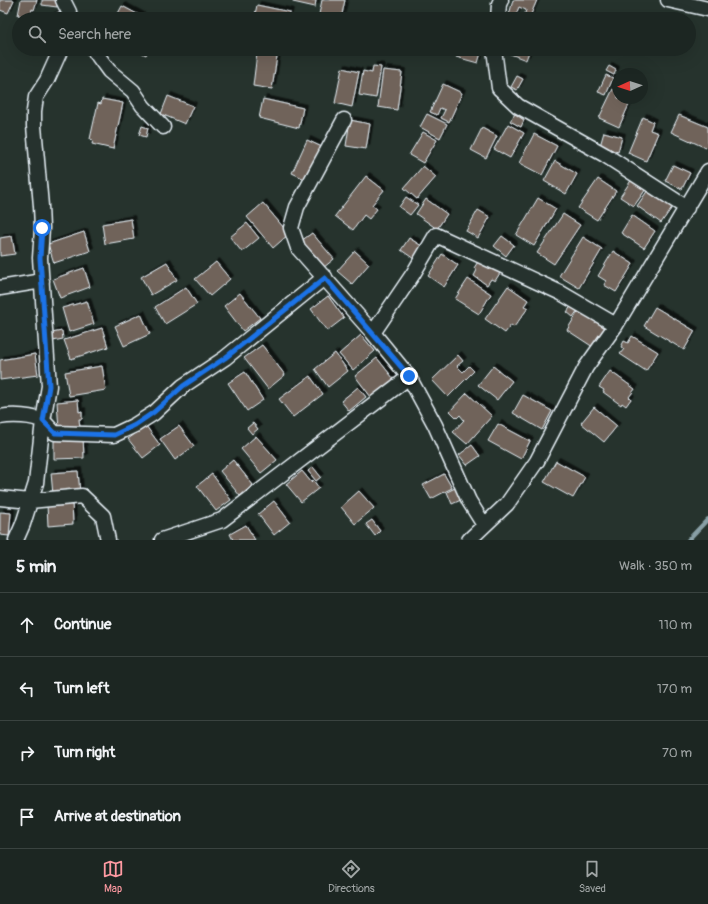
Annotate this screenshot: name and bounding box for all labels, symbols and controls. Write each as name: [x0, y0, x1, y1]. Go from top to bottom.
search box: [12, 12, 696, 56]
icon: search: [26, 23, 48, 45]
text: Search here: [58, 25, 131, 44]
north arrow: [612, 68, 648, 104]
route start: [33, 219, 51, 237]
route end: [400, 367, 418, 385]
text: 5 min: [16, 556, 56, 577]
text: Walk · 350 m: [619, 558, 692, 574]
icon: ahead: [16, 614, 38, 636]
text: Continue: [54, 615, 112, 634]
text: 110 m: [659, 617, 692, 633]
icon: left: [16, 678, 38, 700]
text: Turn left: [54, 679, 110, 698]
text: 170 m: [657, 681, 692, 697]
icon: right: [16, 742, 38, 764]
text: Turn right: [54, 743, 115, 762]
text: 70 m: [662, 745, 692, 761]
icon: arrive: [16, 806, 38, 828]
text: Arrive at destination: [54, 807, 181, 826]
tab: Map: [102, 858, 124, 895]
tab: Directions: [328, 858, 375, 895]
tab: Saved: [579, 858, 606, 895]

